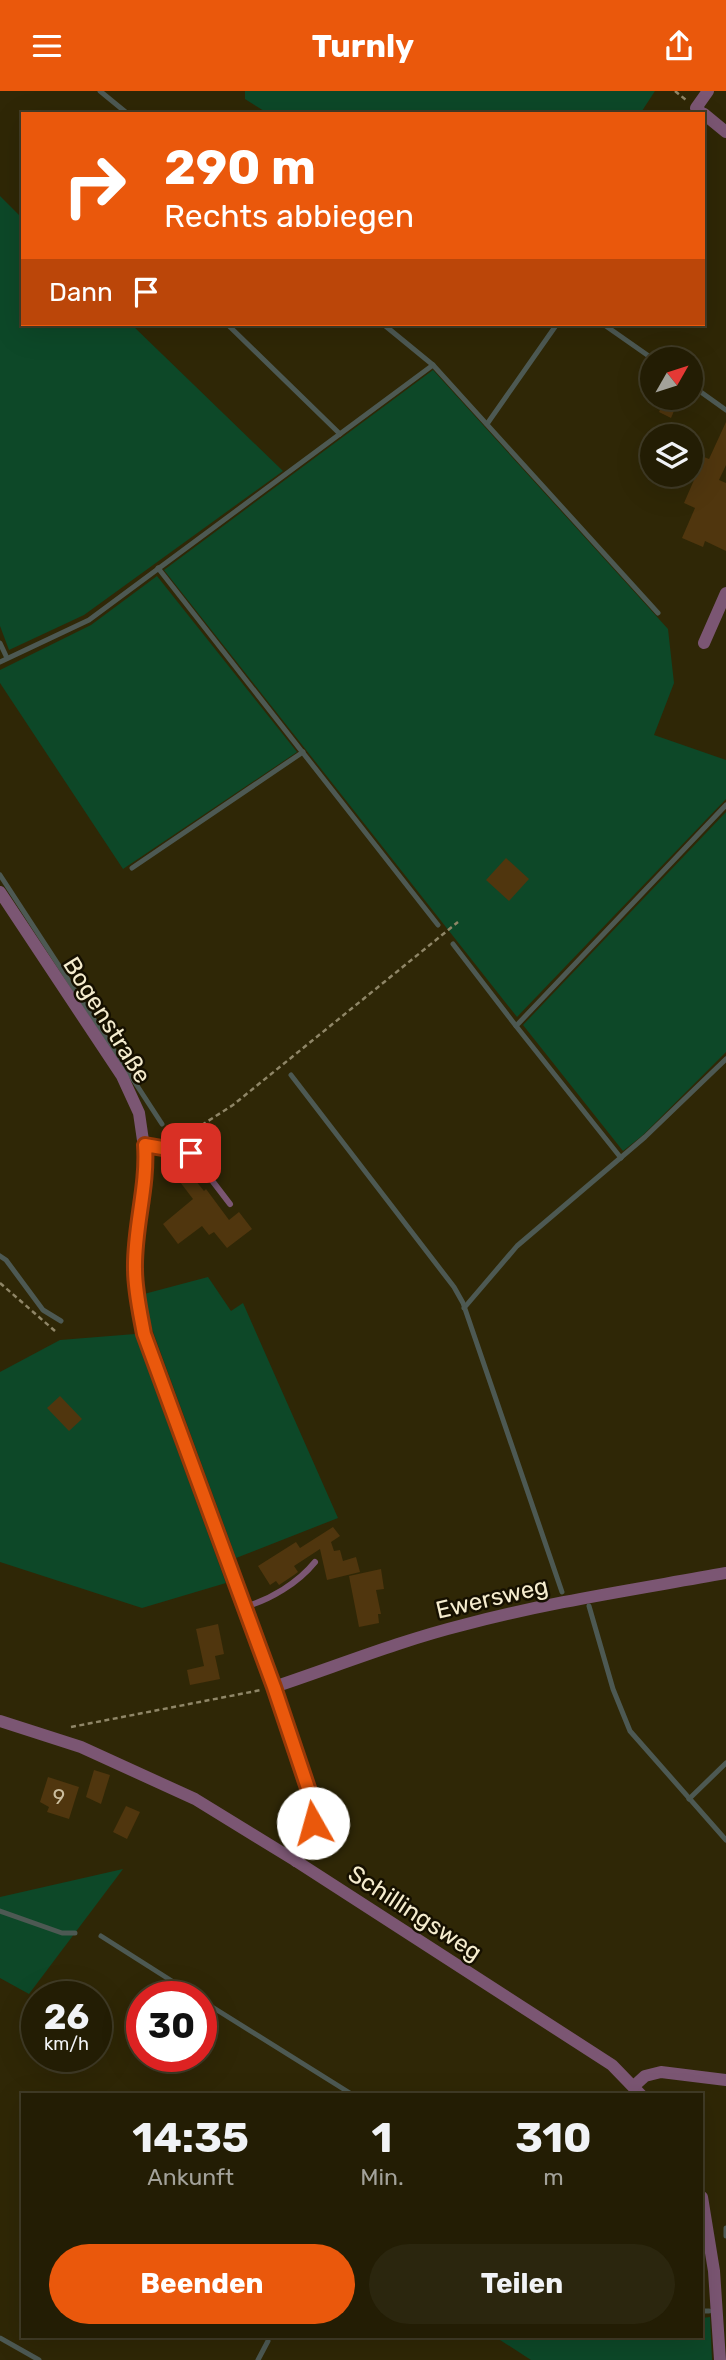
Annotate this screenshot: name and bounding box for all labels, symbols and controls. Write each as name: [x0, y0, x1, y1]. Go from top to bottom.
icon: menu: [28, 27, 66, 65]
text: Turnly: [312, 27, 414, 65]
icon: share: [660, 27, 698, 65]
text: 290 m: [164, 138, 316, 196]
icon: right: [49, 140, 140, 231]
text: Rechts abbiegen: [164, 197, 414, 235]
icon: arrive: [127, 273, 165, 311]
text: Dann: [49, 277, 113, 308]
north arrow: [640, 347, 704, 409]
map controls: [640, 347, 703, 487]
button: layers: [640, 424, 703, 487]
street label: Bogenstraße: [57, 952, 157, 1088]
pin: [161, 1123, 221, 1183]
icon: arrive: [172, 1134, 210, 1172]
street label: Ewersweg: [433, 1571, 551, 1625]
house number: 9: [53, 1784, 65, 1809]
position arrow: [276, 1786, 350, 1860]
street label: Schillingsweg: [343, 1859, 487, 1967]
speed limit sign: 30: [126, 1981, 217, 2072]
text: 26: [44, 1996, 89, 2038]
text: km/h: [44, 2033, 89, 2055]
text: 14:35: [132, 2113, 249, 2163]
text: 1: [372, 2113, 392, 2163]
text: 310: [515, 2113, 592, 2163]
text: Ankunft: [147, 2163, 234, 2191]
text: Min.: [360, 2163, 404, 2191]
text: m: [543, 2163, 564, 2191]
button: Beenden: [49, 2244, 355, 2324]
button: Teilen: [369, 2244, 675, 2324]

